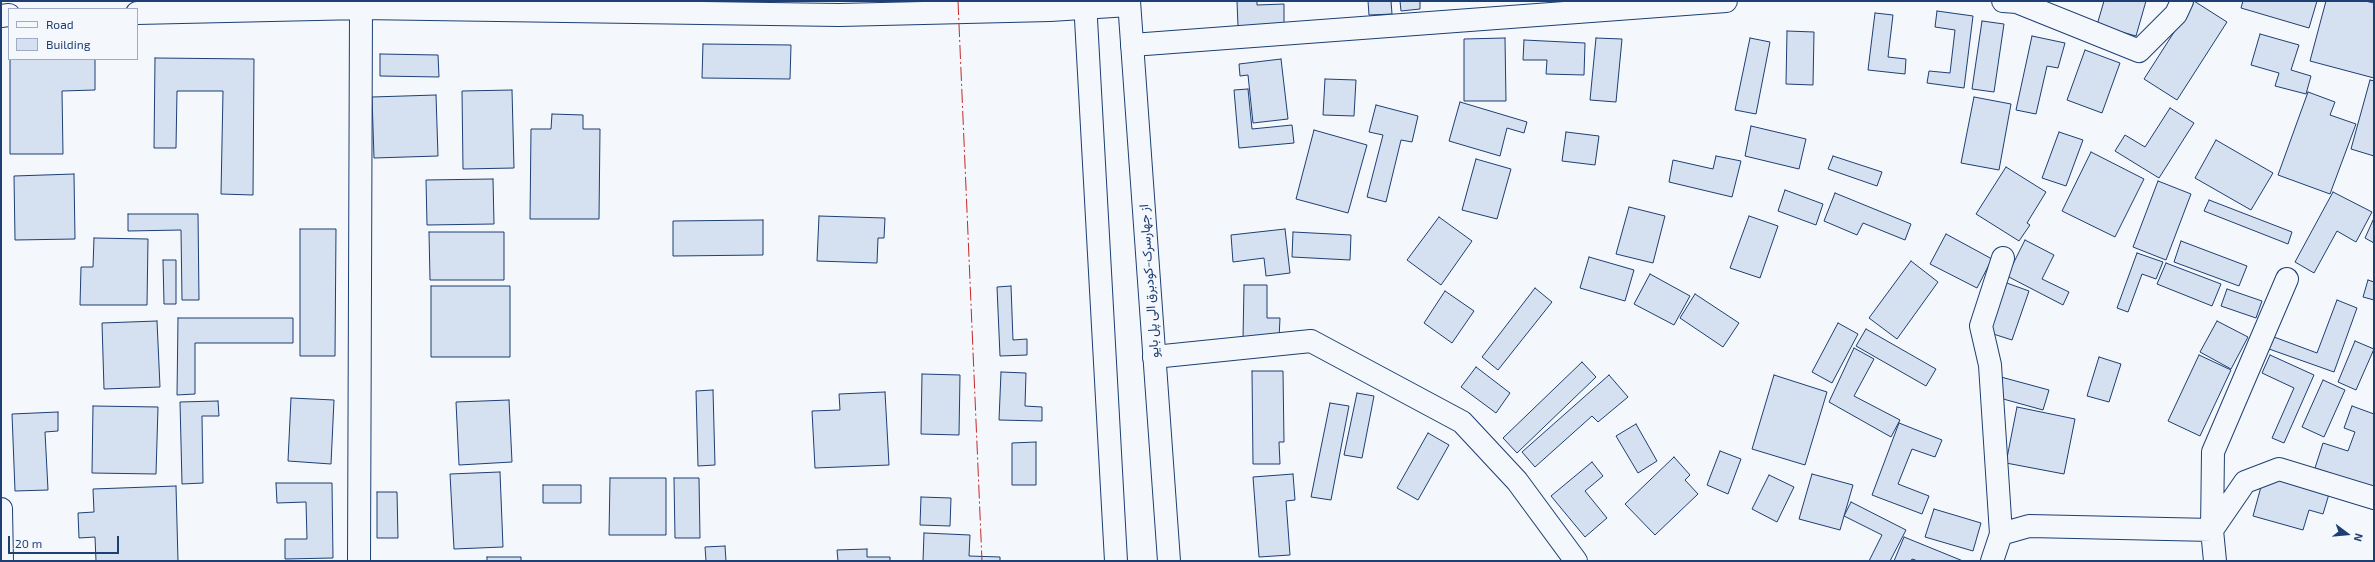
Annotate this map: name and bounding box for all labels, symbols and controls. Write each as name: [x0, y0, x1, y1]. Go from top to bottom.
legend: [8, 8, 138, 60]
text: Road: [46, 17, 74, 31]
text: Building: [46, 37, 90, 51]
street label: از جهارسرک-کودبرق الی پل بایو: [1136, 204, 1162, 358]
north arrow: [2327, 514, 2367, 554]
scale bar: [10, 528, 121, 554]
text: N: [2352, 532, 2366, 543]
text: 20 m: [15, 536, 42, 550]

